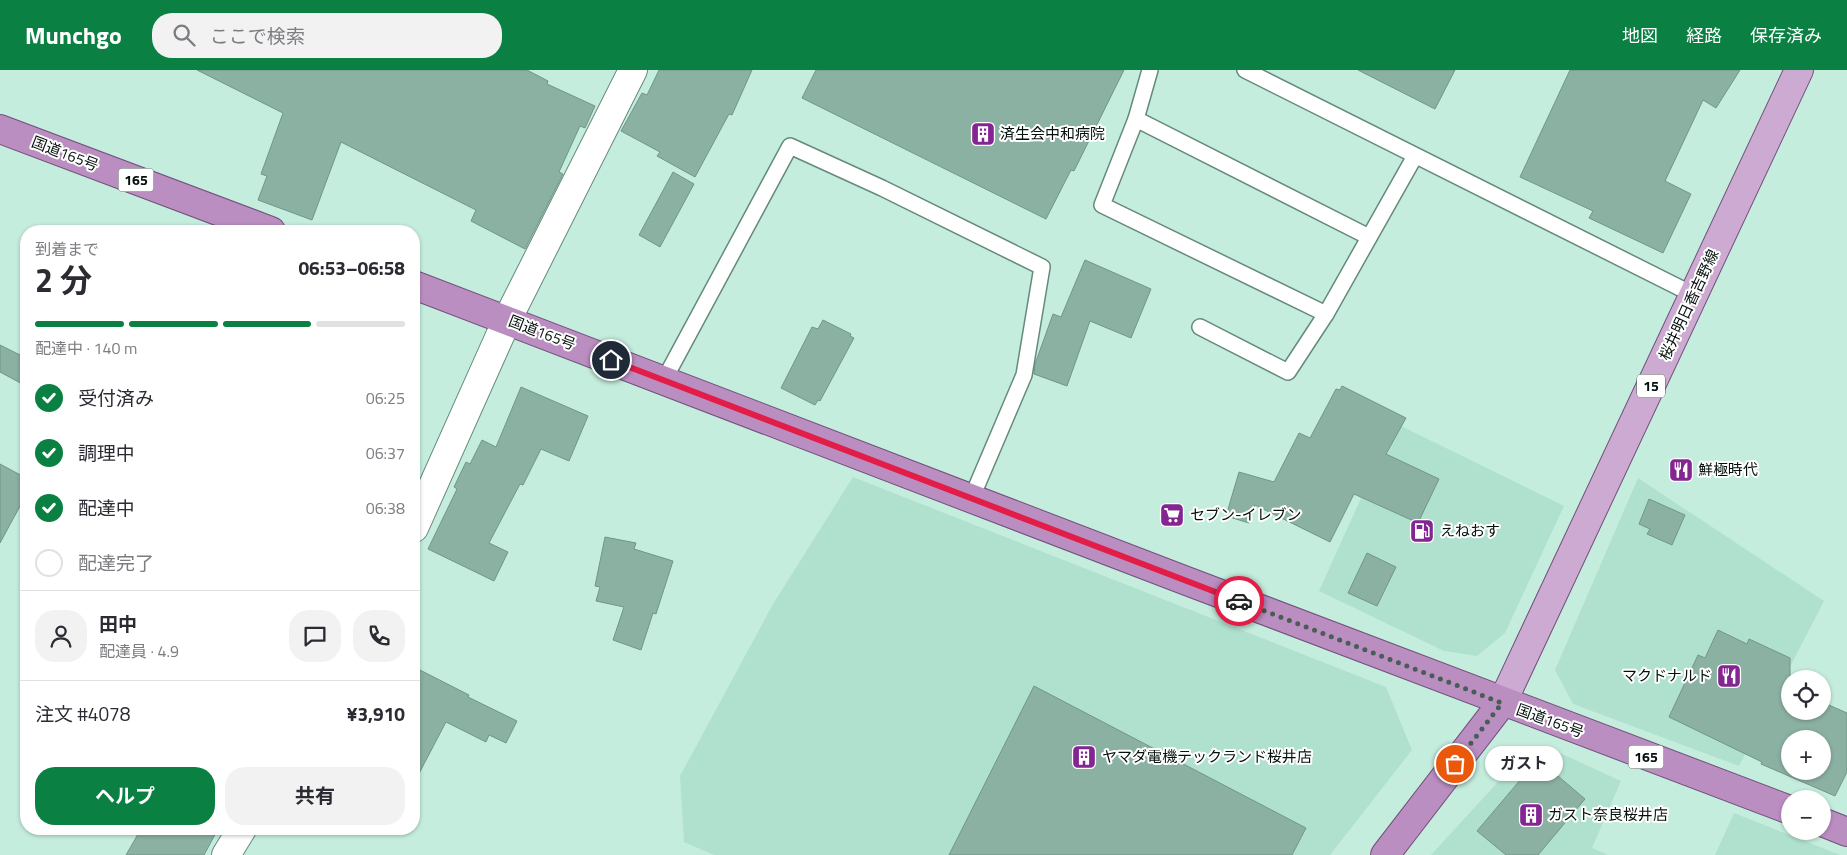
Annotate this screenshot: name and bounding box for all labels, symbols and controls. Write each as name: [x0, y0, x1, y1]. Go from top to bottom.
search box: [152, 13, 502, 58]
text: Munchgo: [25, 17, 122, 53]
icon: search: [170, 21, 198, 49]
text: ここで検索: [210, 21, 305, 50]
text: 地図: [1622, 22, 1658, 49]
text: 経路: [1686, 22, 1722, 49]
text: 保存済み: [1750, 22, 1822, 49]
building icon: 済生会中和病院: [970, 121, 996, 147]
place label: 済生会中和病院: [1000, 122, 1105, 145]
street label: 国道165号: [28, 130, 102, 177]
road number: 165: [118, 168, 154, 192]
text: 到着まで: [35, 237, 99, 261]
street label: 桜井明日香吉野線: [1653, 246, 1724, 364]
text: 06:53–06:58: [298, 253, 405, 282]
text: 2 分: [35, 256, 92, 304]
street label: 国道165号: [505, 309, 579, 356]
text: 配達中 · 140 m: [35, 336, 137, 360]
pin: [590, 339, 632, 381]
icon: home: [597, 346, 625, 374]
road number: 15: [1637, 374, 1665, 398]
text: 受付済み: [78, 383, 154, 412]
icon: check: [35, 384, 63, 412]
text: 06:25: [366, 386, 405, 410]
text: 調理中: [78, 438, 135, 467]
icon: check: [35, 439, 63, 467]
text: 06:37: [366, 441, 405, 465]
restaurant icon: 鮮極時代: [1668, 457, 1694, 483]
place label: 鮮極時代: [1698, 458, 1758, 481]
text: 配達中: [78, 493, 135, 522]
icon: check: [35, 494, 63, 522]
text: 06:38: [366, 496, 405, 520]
supermarket icon: セブン-イレブン: [1159, 502, 1185, 528]
place label: セブン-イレブン: [1190, 503, 1302, 526]
fuel station icon: えねおす: [1409, 518, 1435, 544]
place label: えねおす: [1440, 519, 1500, 542]
text: 配達完了: [78, 548, 154, 577]
courier: [1214, 576, 1264, 626]
icon: car: [1225, 587, 1253, 615]
text: 田中: [99, 609, 137, 638]
button: person: [35, 610, 87, 662]
button: chat: [289, 610, 341, 662]
button: phone: [353, 610, 405, 662]
text: 配達員 · 4.9: [99, 639, 179, 663]
restaurant icon: マクドナルド: [1716, 663, 1742, 689]
place label: マクドナルド: [1622, 664, 1712, 687]
map controls: [1781, 670, 1831, 840]
button: locate: [1781, 670, 1831, 720]
street label: 国道165号: [1513, 698, 1587, 743]
text: 注文 #4078: [35, 699, 130, 728]
text: ¥3,910: [347, 699, 405, 728]
button: +: [1781, 730, 1831, 780]
pin: [1434, 743, 1476, 785]
building icon: ヤマダ電機テックランド桜井店: [1071, 744, 1097, 770]
place label: ヤマダ電機テックランド桜井店: [1102, 745, 1312, 768]
callout: ガスト: [1485, 746, 1562, 782]
road number: 165: [1628, 746, 1664, 769]
icon: bag: [1441, 750, 1469, 778]
text: ガスト: [1500, 751, 1548, 775]
button: ヘルプ: [35, 767, 215, 825]
button: 共有: [225, 767, 405, 825]
button: −: [1781, 790, 1831, 840]
building icon: ガスト奈良桜井店: [1518, 802, 1544, 828]
place label: ガスト奈良桜井店: [1548, 803, 1668, 826]

